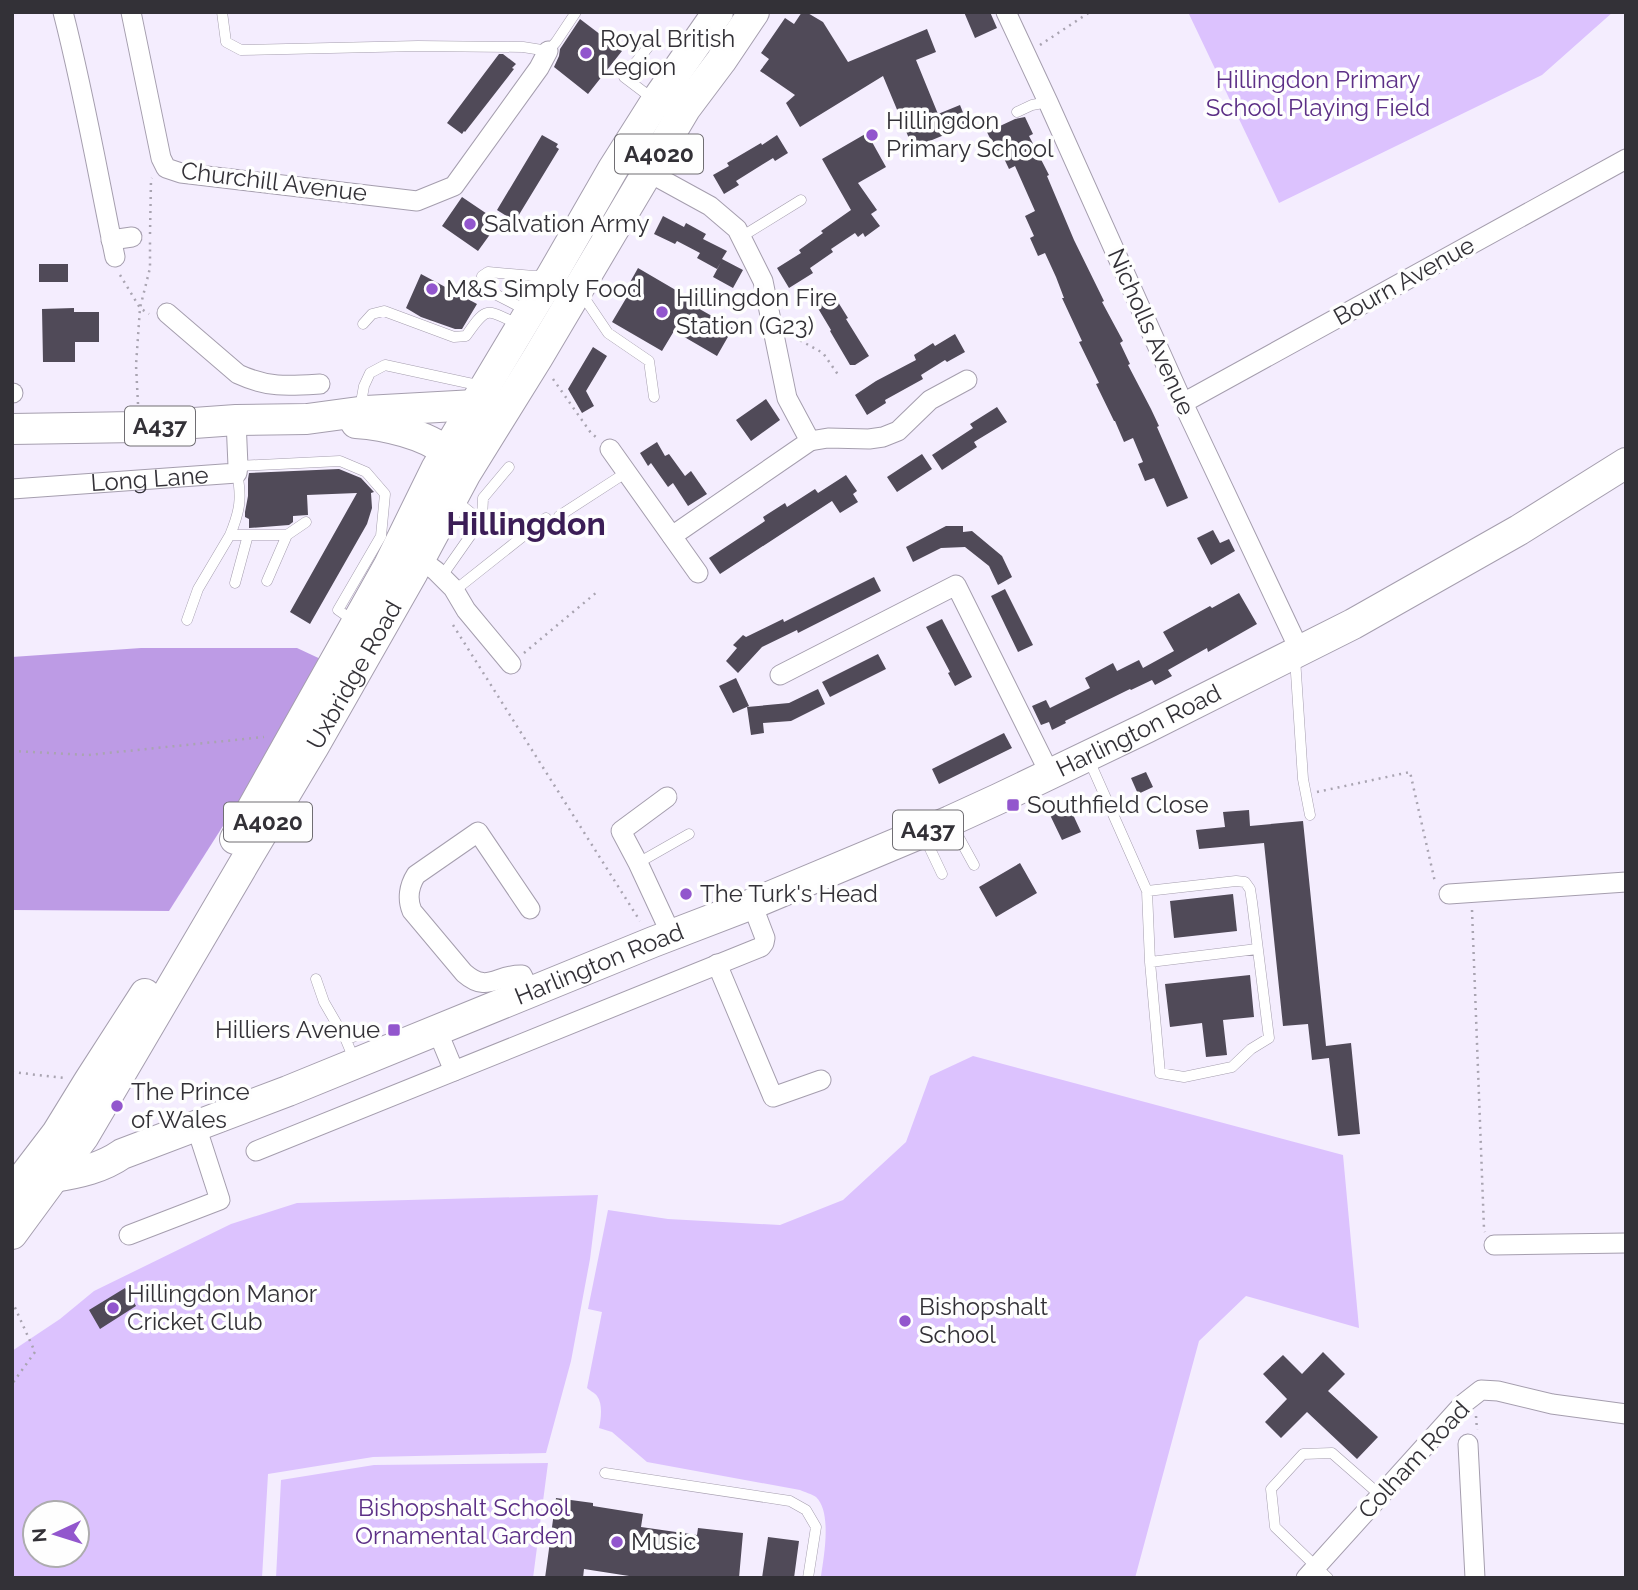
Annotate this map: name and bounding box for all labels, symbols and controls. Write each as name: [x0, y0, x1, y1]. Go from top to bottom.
place label: Royal British Legion: [600, 24, 735, 81]
marker: Royal British Legion: [578, 45, 594, 61]
park label: Hillingdon Primary School Playing Field: [1206, 65, 1430, 122]
place label: Hillingdon Primary School: [886, 106, 1054, 163]
marker: Hillingdon Primary School: [864, 127, 880, 143]
road number: A4020: [615, 134, 703, 174]
street label: Churchill Avenue: [179, 156, 369, 207]
place label: Salvation Army: [484, 209, 650, 238]
marker: Salvation Army: [462, 216, 478, 232]
street label: Bourn Avenue: [1328, 230, 1479, 331]
street label: Nicholls Avenue: [1102, 244, 1201, 420]
place label: M&S Simply Food: [446, 274, 642, 303]
marker: M&S Simply Food: [424, 281, 440, 297]
place label: Hillingdon Fire Station (G23): [676, 283, 837, 340]
marker: Hillingdon Fire Station (G23): [654, 304, 670, 320]
road number: A437: [125, 406, 195, 446]
street label: Long Lane: [90, 460, 210, 497]
district label: Hillingdon: [446, 505, 606, 542]
street label: Uxbridge Road: [300, 595, 408, 754]
street label: Harlington Road: [1051, 678, 1225, 783]
place label: Southfield Close: [1027, 790, 1209, 819]
marker: Southfield Close: [1005, 797, 1021, 813]
road number: A4020: [224, 802, 312, 842]
road number: A437: [893, 810, 963, 850]
place label: The Turk's Head: [700, 879, 878, 908]
marker: The Turk's Head: [678, 886, 694, 902]
street label: Harlington Road: [510, 917, 688, 1011]
place label: Hilliers Avenue: [215, 1015, 380, 1044]
marker: Hilliers Avenue: [386, 1022, 402, 1038]
place label: The Prince of Wales: [131, 1077, 250, 1134]
marker: The Prince of Wales: [109, 1098, 125, 1114]
place label: Hillingdon Manor Cricket Club: [127, 1279, 318, 1336]
place label: Bishopshalt School: [919, 1292, 1048, 1349]
marker: Hillingdon Manor Cricket Club: [105, 1300, 121, 1316]
marker: Bishopshalt School: [897, 1313, 913, 1329]
street label: Colham Road: [1352, 1395, 1475, 1524]
park label: Bishopshalt School Ornamental Garden: [355, 1493, 573, 1550]
north arrow: [21, 1499, 91, 1569]
text: N: [28, 1527, 51, 1543]
place label: Music: [631, 1527, 696, 1556]
marker: Music: [609, 1534, 625, 1550]

